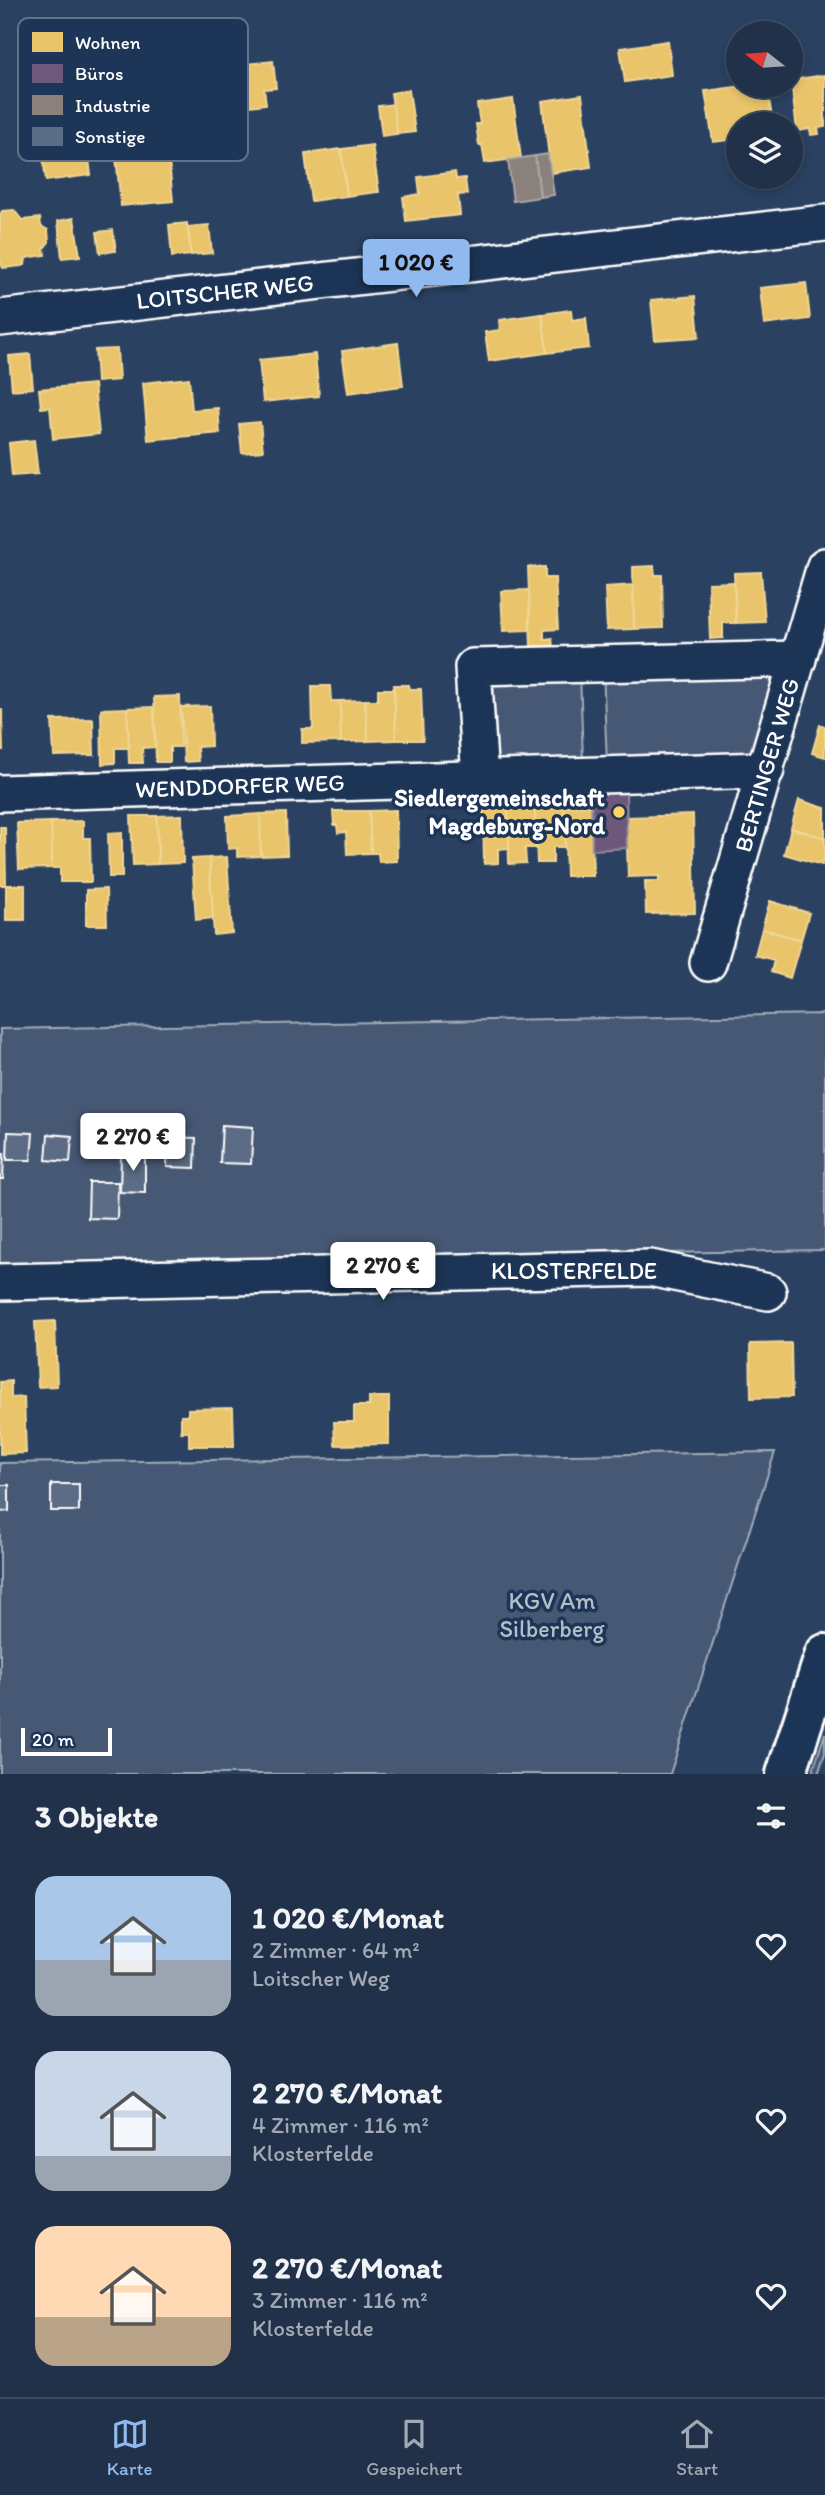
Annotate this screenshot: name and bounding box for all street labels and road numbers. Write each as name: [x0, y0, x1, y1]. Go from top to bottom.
street label: LOITSCHER WEG: [135, 268, 315, 315]
street label: BERTINGER WEG: [728, 674, 805, 855]
street label: WENDDORFER WEG: [135, 767, 345, 804]
street label: KLOSTERFELDE: [491, 1256, 657, 1285]

